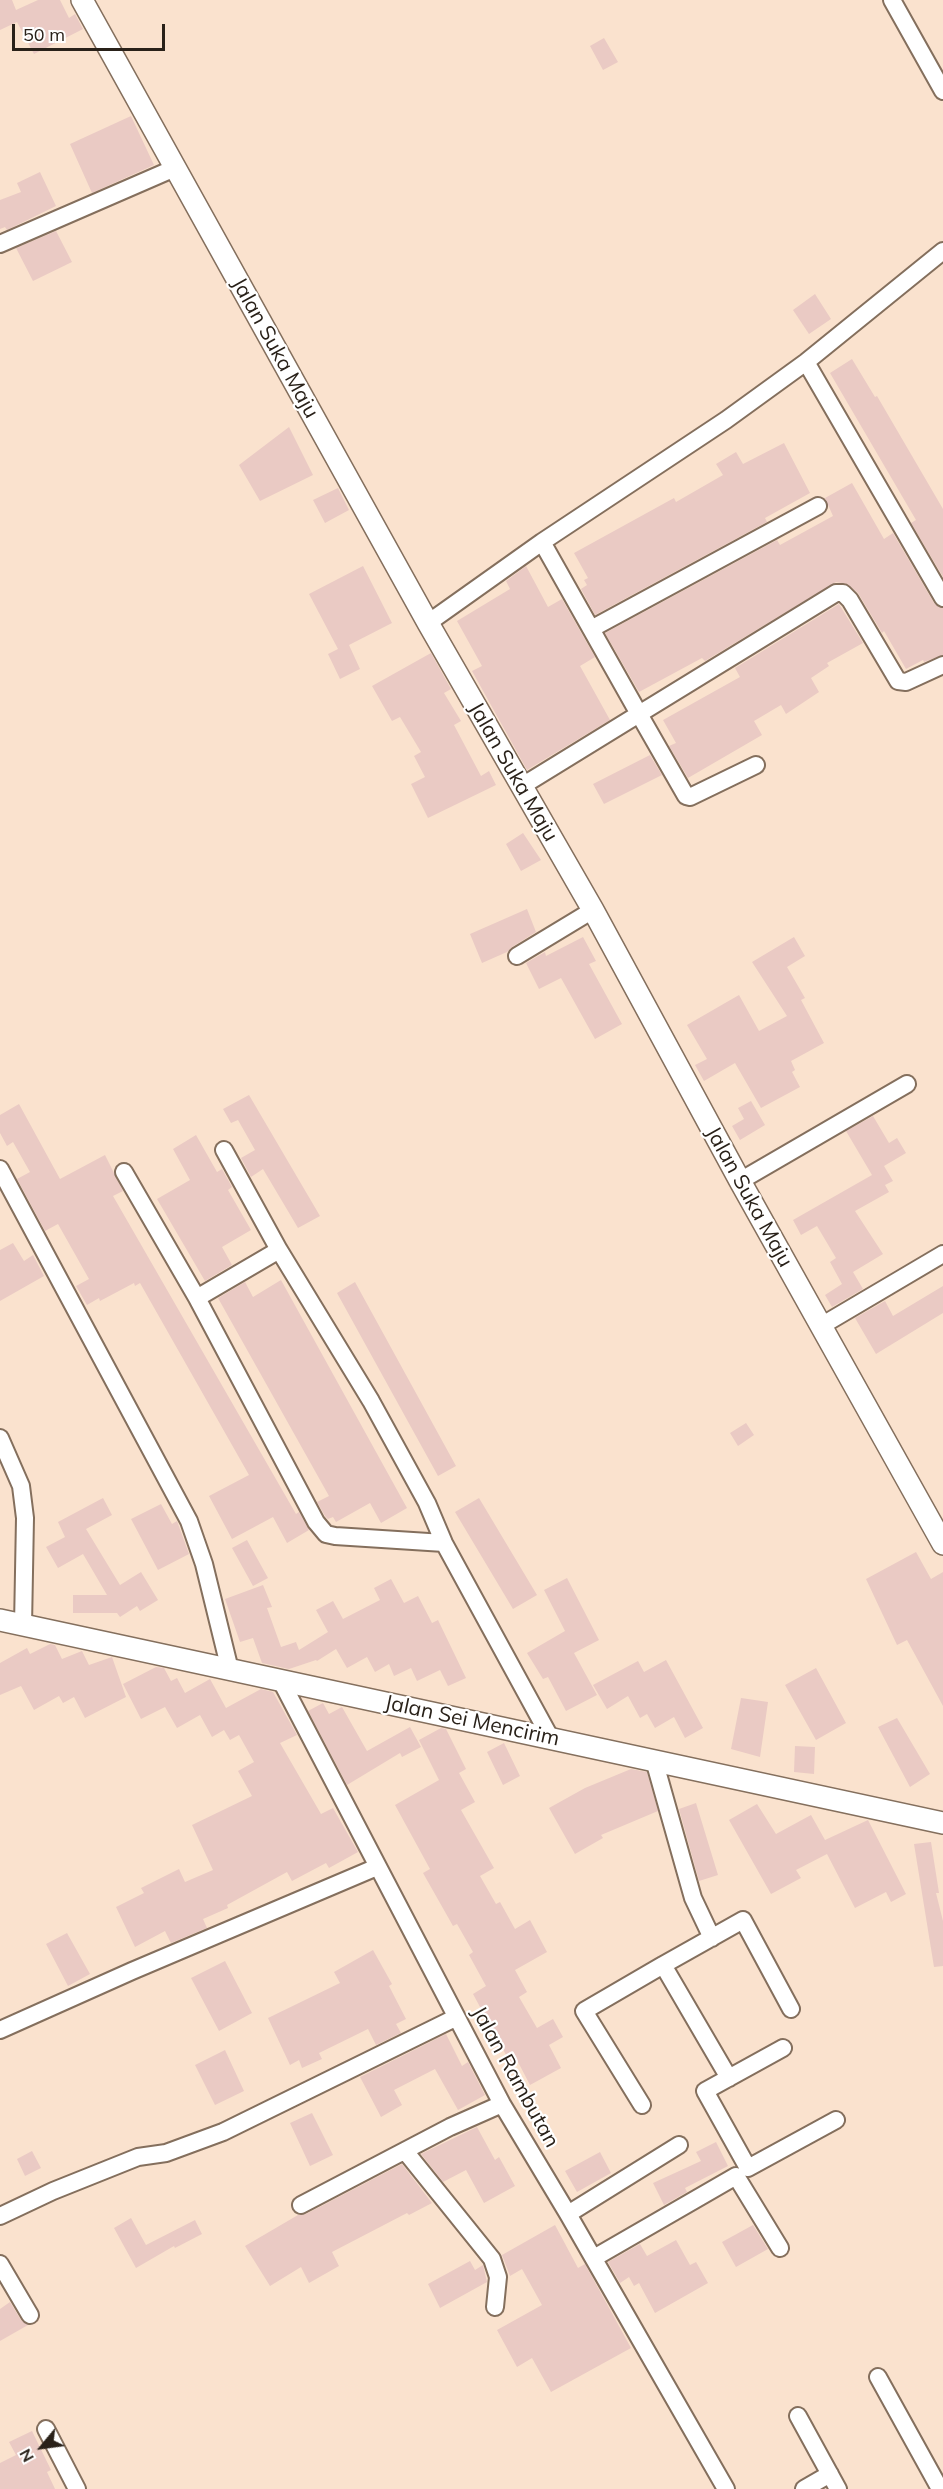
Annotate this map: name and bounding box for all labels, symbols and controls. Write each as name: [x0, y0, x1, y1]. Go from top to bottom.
scale bar: [15, 12, 168, 50]
text: 50 m: [23, 23, 65, 46]
street label: Jalan Suka Maju: [226, 273, 324, 423]
street label: Jalan Suka Maju: [463, 698, 563, 846]
street label: Jalan Suka Maju: [700, 1122, 798, 1272]
street label: Jalan Sei Mencirim: [382, 1690, 562, 1752]
street label: Jalan Rambutan: [466, 2002, 564, 2152]
north arrow: [12, 2417, 72, 2477]
text: N: [15, 2446, 38, 2466]

